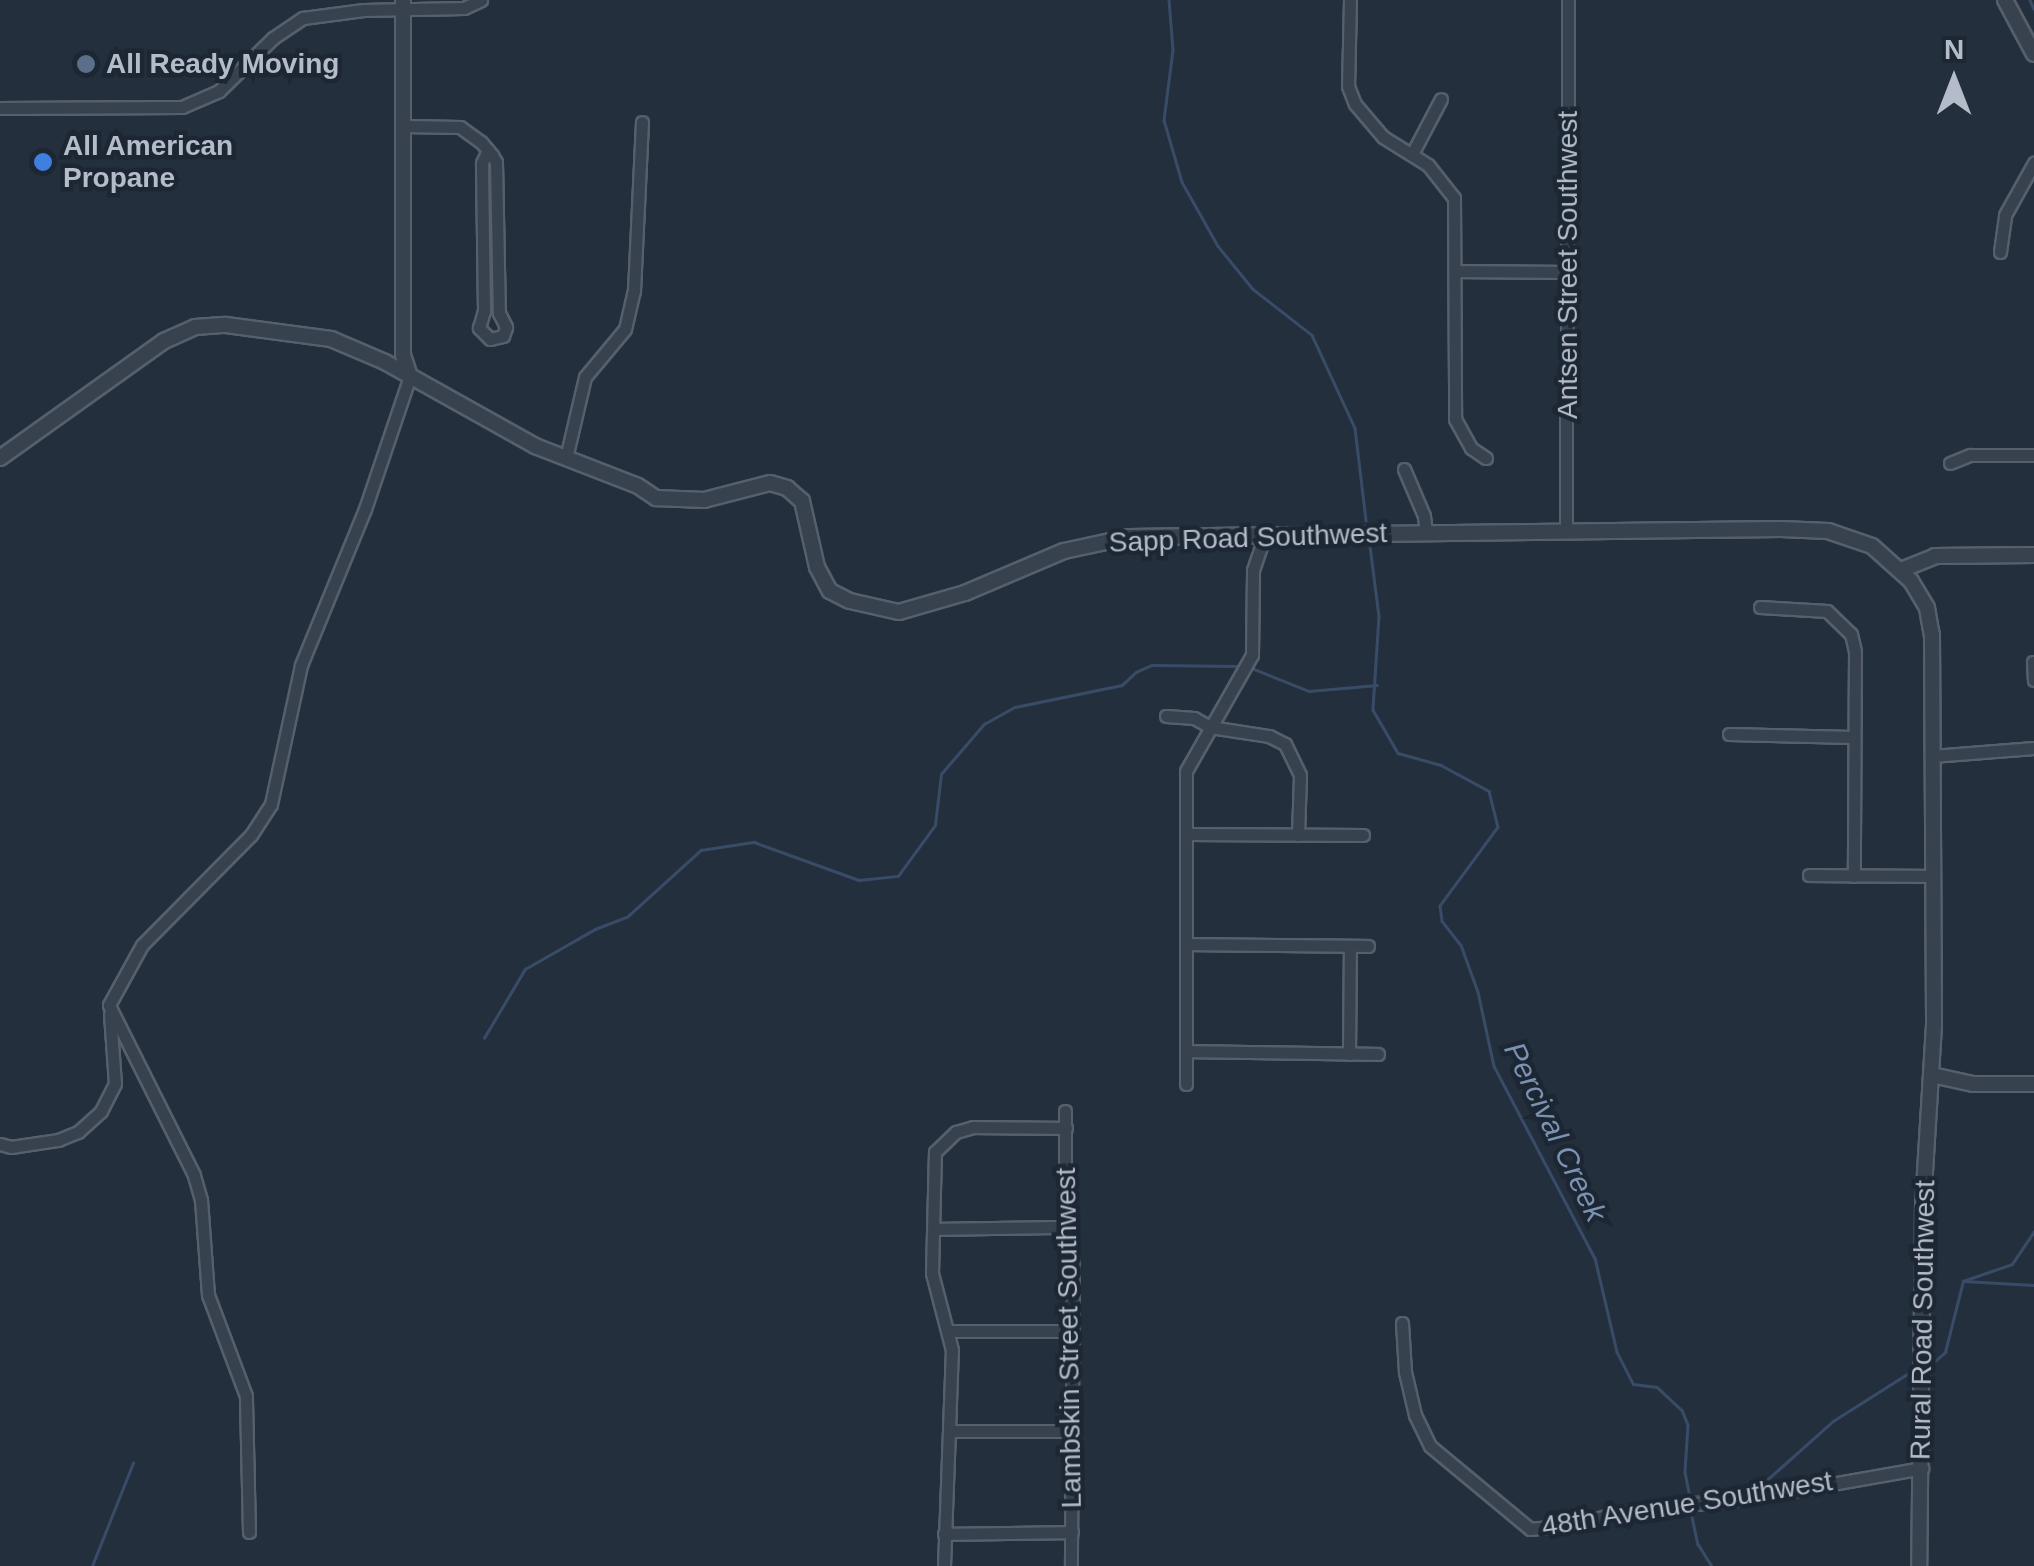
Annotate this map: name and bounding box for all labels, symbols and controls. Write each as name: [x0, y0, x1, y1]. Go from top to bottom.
north arrow: [1904, 30, 2004, 130]
text: N: [1944, 34, 1964, 65]
place label: All Ready Moving: [106, 47, 339, 81]
marker: All Ready Moving: [75, 53, 97, 75]
street label: Antsen Street Southwest: [1551, 111, 1585, 419]
place label: All American Propane: [63, 129, 234, 195]
marker: All American Propane: [32, 151, 54, 173]
street label: Sapp Road Southwest: [1108, 516, 1388, 560]
water label: Percival Creek: [1496, 1036, 1614, 1228]
street label: Lambskin Street Southwest: [1049, 1167, 1089, 1509]
street label: Rural Road Southwest: [1904, 1180, 1942, 1460]
street label: 48th Avenue Southwest: [1539, 1464, 1835, 1544]

